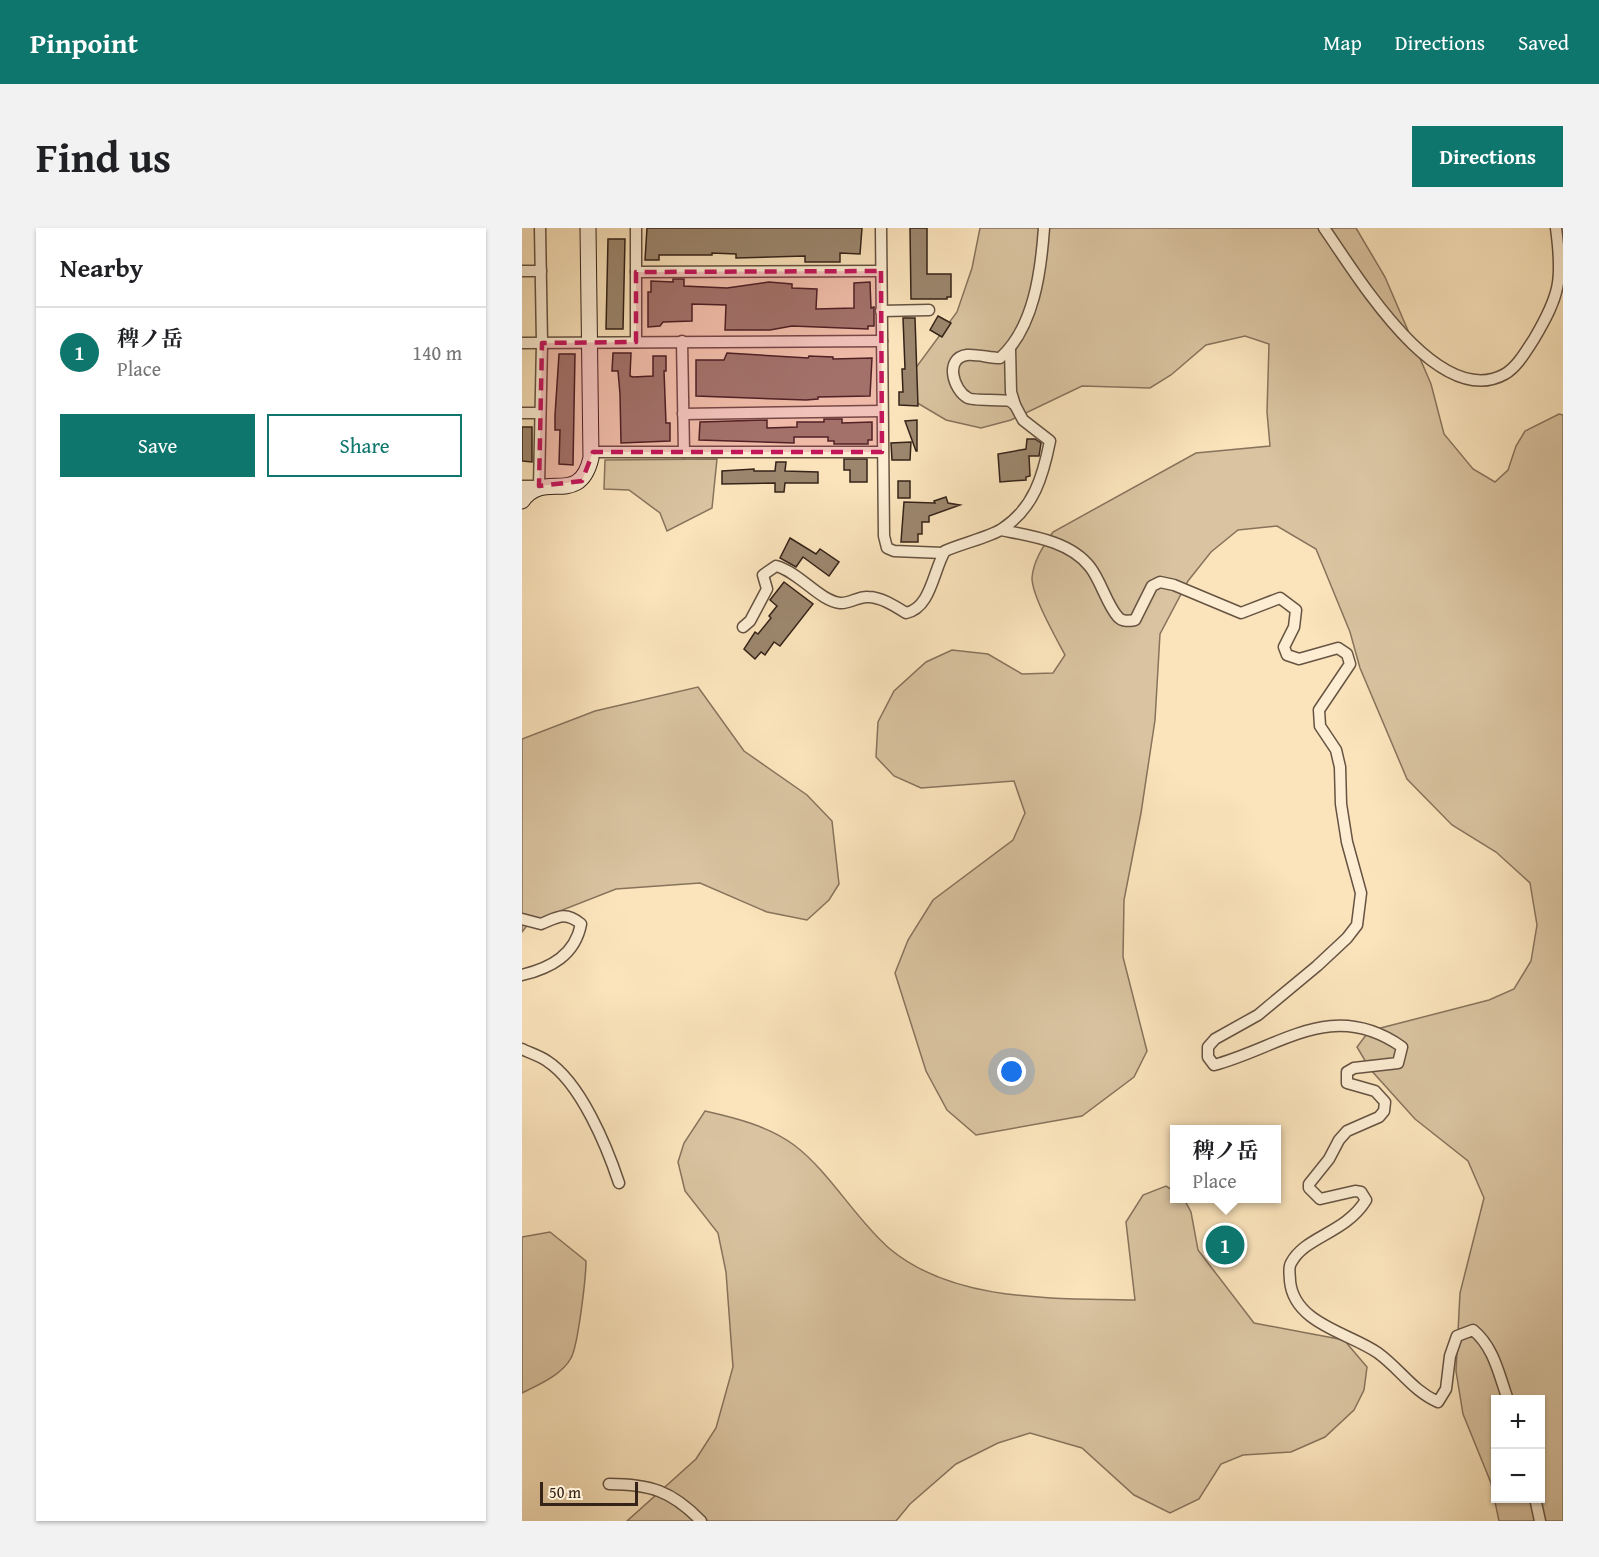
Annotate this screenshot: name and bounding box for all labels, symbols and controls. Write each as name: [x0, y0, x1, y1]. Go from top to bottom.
text: Pinpoint: [30, 22, 138, 63]
text: Map: [1323, 27, 1362, 58]
text: Directions: [1395, 27, 1485, 58]
text: Saved: [1518, 27, 1569, 58]
text: Find us: [36, 126, 171, 187]
button: Directions: [1412, 126, 1563, 187]
text: Nearby: [60, 248, 143, 287]
text: 稗ノ岳: [117, 322, 183, 354]
text: 1: [74, 338, 85, 367]
text: 140 m: [412, 338, 462, 367]
text: Place: [117, 354, 161, 383]
button: Save: [60, 414, 255, 477]
button: Share: [267, 414, 462, 477]
your location: [997, 1057, 1026, 1086]
popup: [1170, 1125, 1281, 1203]
text: 稗ノ岳: [1192, 1134, 1259, 1166]
text: Place: [1192, 1166, 1237, 1195]
pin: 1: [1206, 1222, 1244, 1268]
map controls: [1491, 1395, 1545, 1503]
button: +: [1491, 1395, 1545, 1449]
button: −: [1491, 1449, 1545, 1503]
scale bar: [540, 1479, 638, 1506]
text: 50 m: [549, 1480, 581, 1504]

